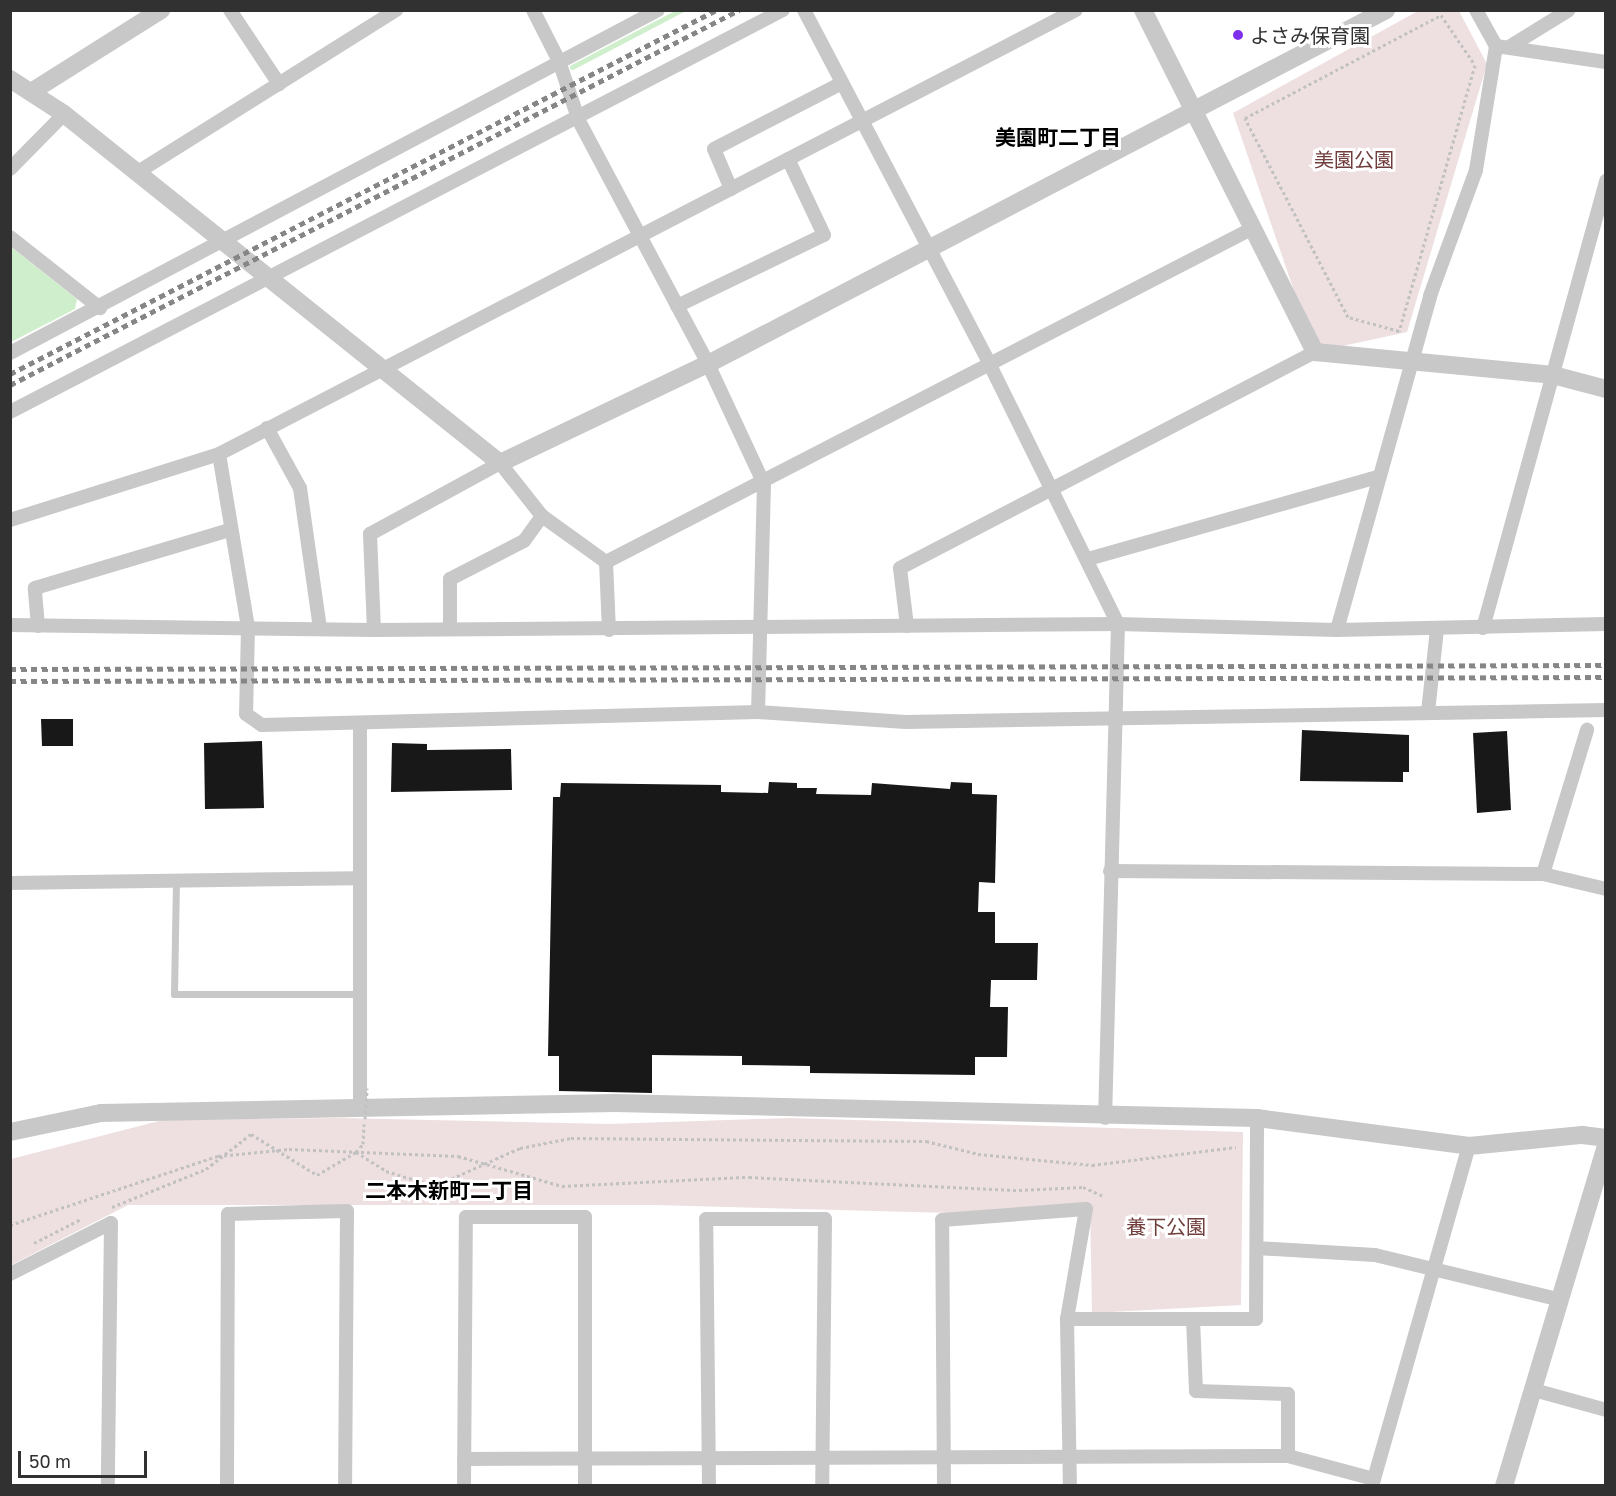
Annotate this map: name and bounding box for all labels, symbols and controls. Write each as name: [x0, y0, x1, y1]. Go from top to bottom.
place label: よさみ保育園: [1250, 23, 1370, 47]
marker: よさみ保育園: [1231, 28, 1245, 42]
district label: 美園町二丁目: [995, 124, 1121, 150]
park label: 美園公園: [1314, 147, 1394, 171]
district label: 二本木新町二丁目: [365, 1177, 533, 1203]
park label: 養下公園: [1126, 1214, 1206, 1238]
scale bar: [21, 1439, 150, 1477]
text: 50 m: [29, 1450, 71, 1472]

